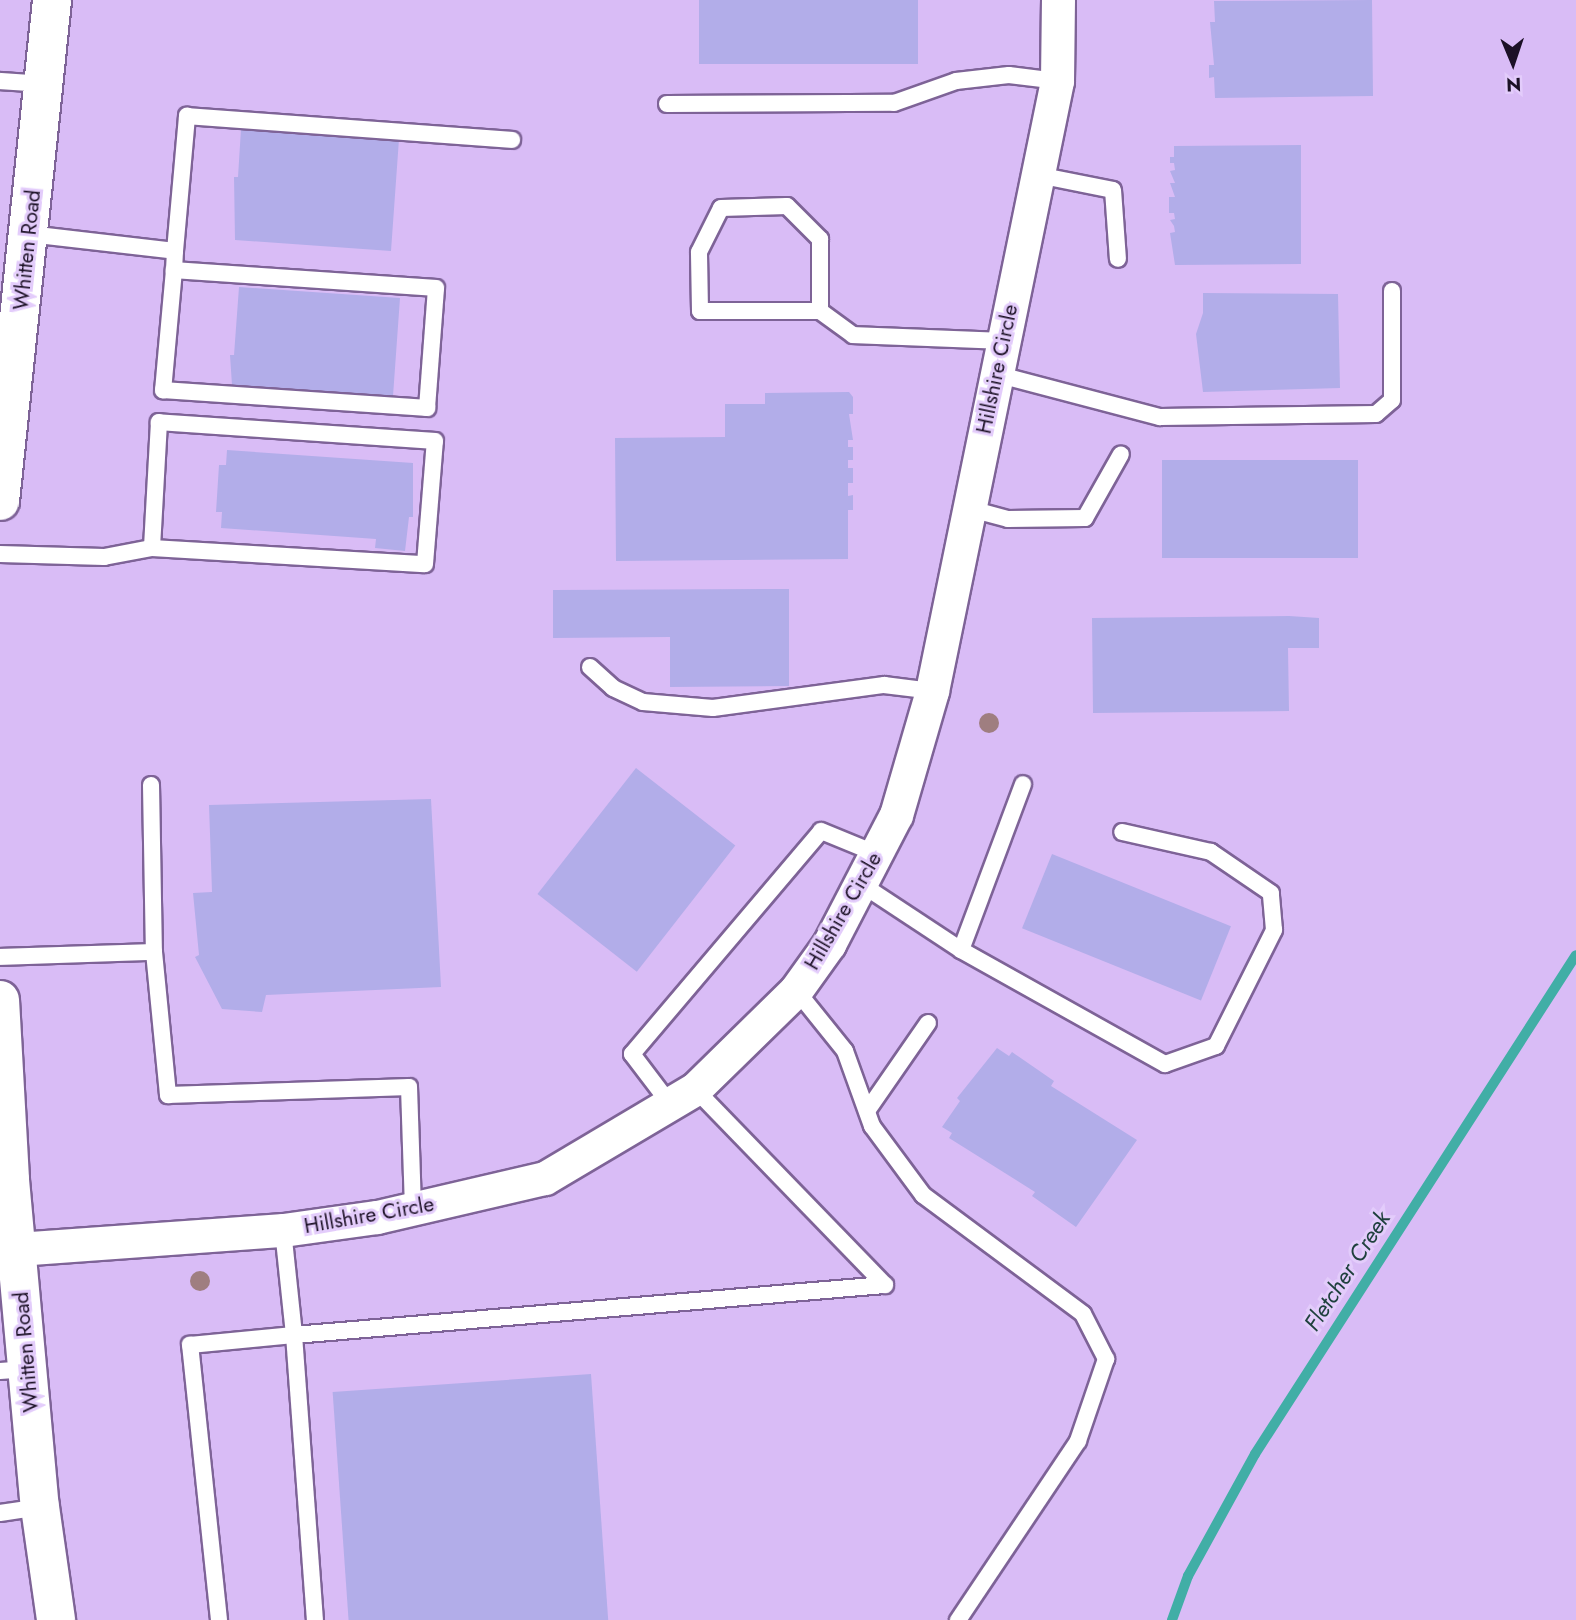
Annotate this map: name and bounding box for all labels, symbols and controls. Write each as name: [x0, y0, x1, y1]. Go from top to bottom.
north arrow: [1478, 28, 1548, 98]
text: N: [1506, 71, 1522, 98]
street label: Whitten Road: [8, 189, 46, 311]
street label: Hillshire Circle: [971, 302, 1023, 436]
street label: Hillshire Circle: [799, 848, 887, 974]
street label: Hillshire Circle: [302, 1191, 436, 1239]
water label: Fletcher Creek: [1298, 1206, 1396, 1336]
street label: Whitten Road: [8, 1291, 44, 1413]

